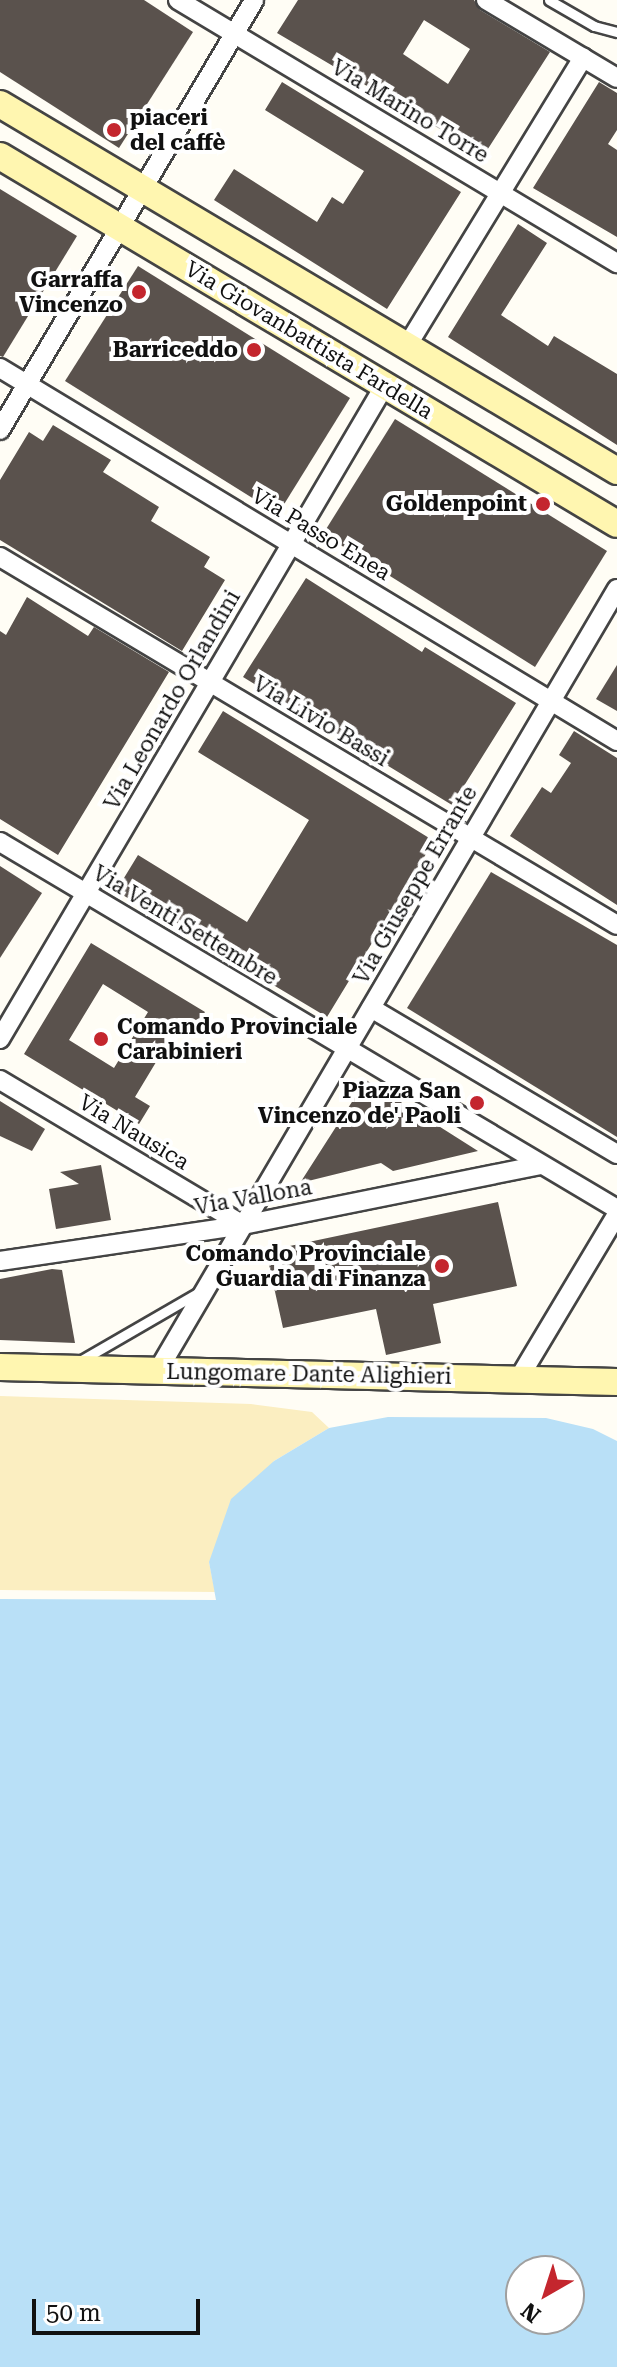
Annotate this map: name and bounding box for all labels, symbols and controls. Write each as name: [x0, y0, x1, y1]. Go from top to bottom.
street label: Via Marino Torre: [327, 54, 493, 168]
place label: piaceri del caffè: [130, 104, 226, 156]
marker: piaceri del caffè: [105, 121, 123, 139]
street label: Via Giovanbattista Fardella: [180, 255, 438, 425]
place label: Garraffa Vincenzo: [19, 266, 123, 318]
marker: Garraffa Vincenzo: [130, 283, 148, 301]
place label: Barriceddo: [113, 337, 238, 363]
marker: Barriceddo: [245, 341, 263, 359]
street label: Via Passo Enea: [247, 482, 395, 586]
place label: Goldenpoint: [386, 491, 527, 517]
marker: Goldenpoint: [534, 495, 552, 513]
street label: Via Leonardo Orlandini: [98, 586, 246, 814]
street label: Via Livio Bassi: [248, 670, 394, 772]
street label: Via Giuseppe Errante: [347, 781, 483, 989]
street label: Via Venti Settembre: [88, 859, 282, 991]
place label: Comando Provinciale Carabinieri: [117, 1013, 357, 1064]
marker: Comando Provinciale Carabinieri: [92, 1030, 110, 1048]
place label: Piazza San Vincenzo de' Paoli: [258, 1077, 461, 1128]
street label: Via Nausica: [74, 1089, 194, 1175]
marker: Piazza San Vincenzo de' Paoli: [468, 1094, 486, 1112]
street label: Via Vallona: [192, 1174, 314, 1220]
place label: Comando Provinciale Guardia di Finanza: [186, 1240, 426, 1292]
marker: Comando Provinciale Guardia di Finanza: [433, 1257, 451, 1275]
street label: Lungomare Dante Alighieri: [166, 1358, 452, 1390]
north arrow: [505, 2255, 585, 2335]
scale bar: [36, 2283, 204, 2333]
text: N: [516, 2297, 545, 2328]
text: 50 m: [46, 2299, 101, 2327]

